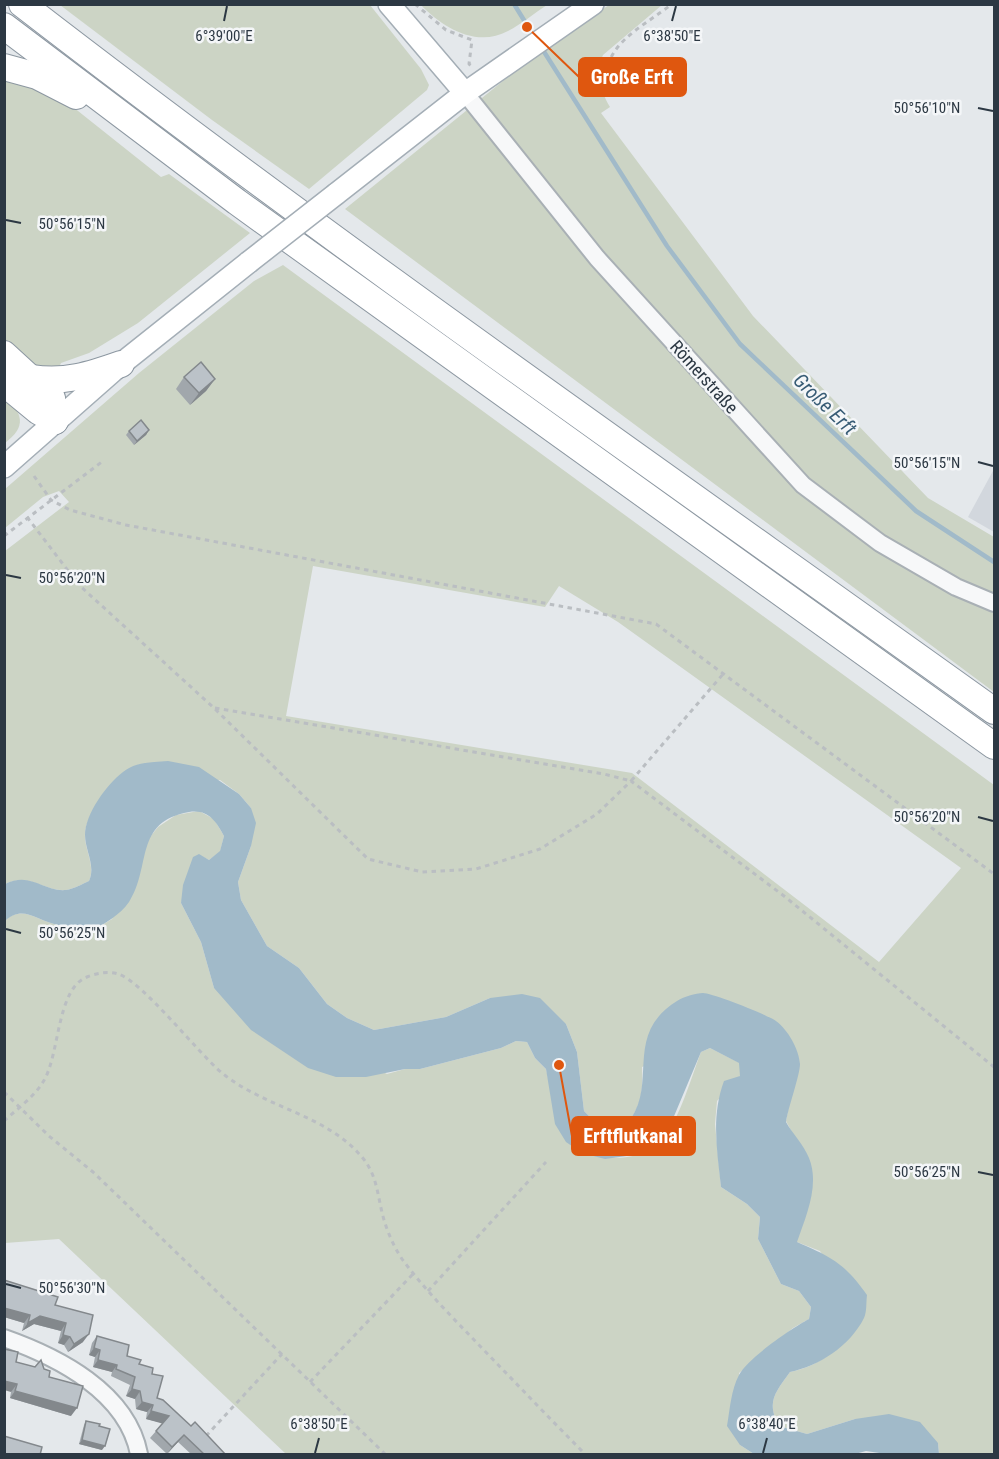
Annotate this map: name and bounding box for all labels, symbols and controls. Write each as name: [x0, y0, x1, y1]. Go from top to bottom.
text: 6°39'00"E: [195, 27, 253, 45]
text: 6°38'50"E: [643, 27, 701, 45]
callout: Große Erft: [579, 58, 686, 96]
text: Große Erft: [591, 65, 673, 89]
text: 50°56'10"N: [894, 99, 960, 117]
text: 50°56'15"N: [39, 215, 105, 233]
street label: Römerstraße: [666, 336, 743, 418]
water label: Große Erft: [789, 368, 862, 440]
text: 50°56'15"N: [894, 454, 960, 472]
text: 50°56'20"N: [39, 569, 105, 587]
text: 50°56'20"N: [894, 808, 960, 826]
text: 50°56'25"N: [39, 924, 105, 942]
callout: Erftflutkanal: [572, 1117, 695, 1155]
text: Erftflutkanal: [583, 1124, 683, 1148]
text: 50°56'25"N: [894, 1163, 960, 1181]
text: 50°56'30"N: [39, 1279, 105, 1297]
text: 6°38'50"E: [290, 1415, 348, 1433]
text: 6°38'40"E: [738, 1415, 796, 1433]

